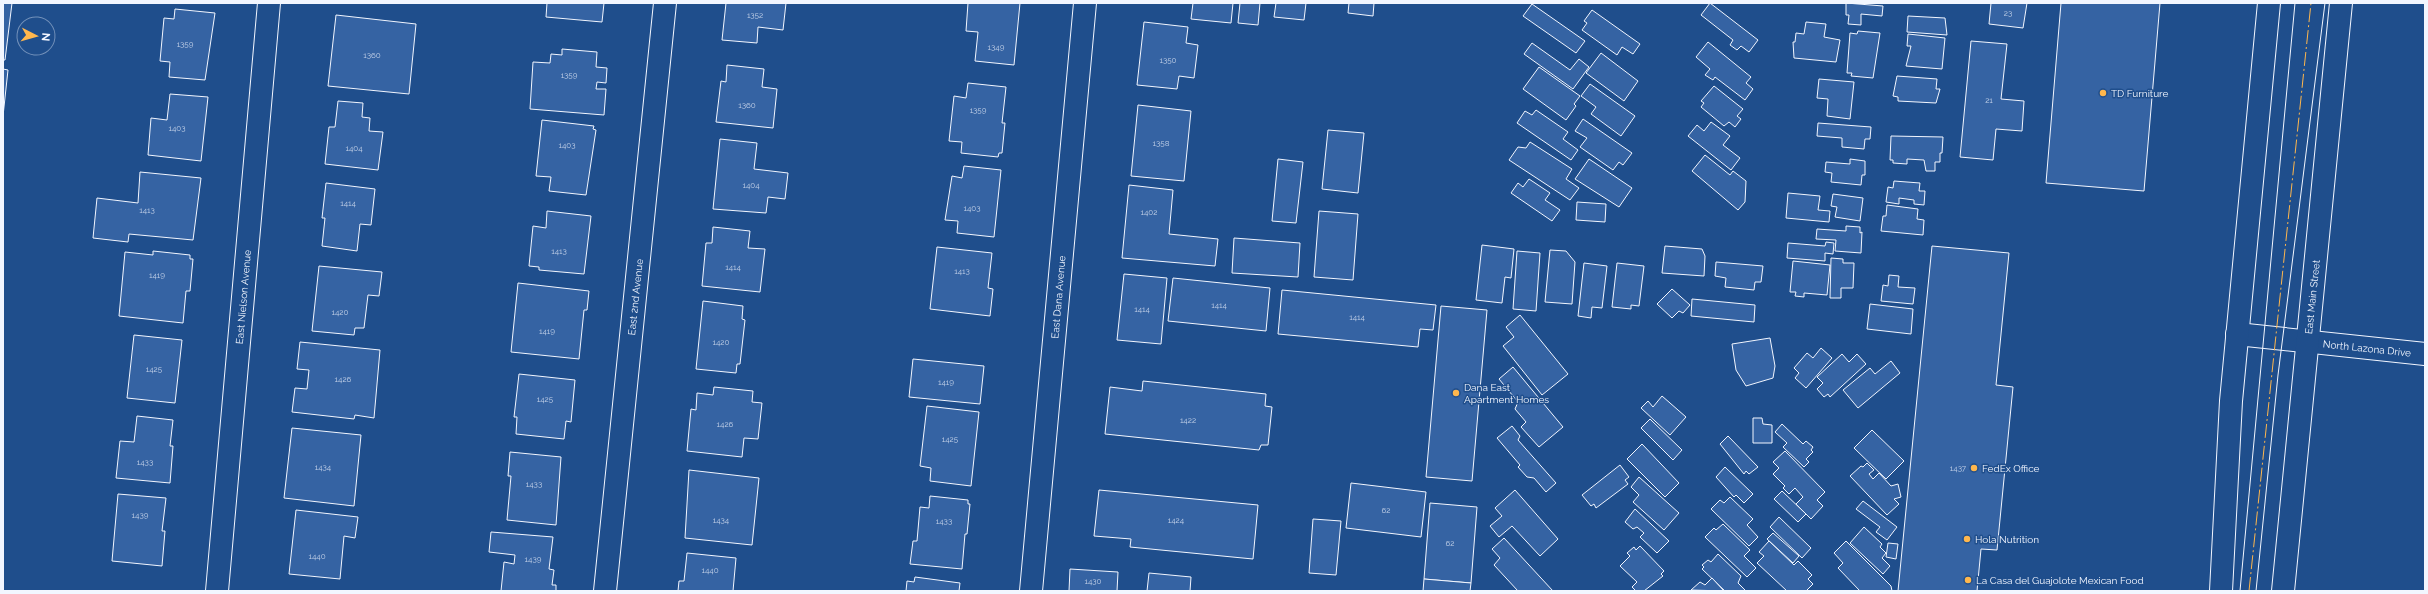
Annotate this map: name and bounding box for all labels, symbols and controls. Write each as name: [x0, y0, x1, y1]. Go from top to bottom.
house number: 23: [2004, 8, 2012, 18]
house number: 1352: [747, 10, 763, 20]
north arrow: [16, 16, 56, 56]
text: N: [39, 32, 52, 42]
house number: 1359: [177, 39, 194, 49]
house number: 1349: [988, 42, 1005, 52]
house number: 1360: [363, 50, 381, 60]
house number: 1350: [1160, 55, 1177, 65]
house number: 1359: [561, 70, 578, 80]
marker: TD Furniture: [2098, 88, 2108, 98]
place label: TD Furniture: [2111, 88, 2168, 99]
house number: 21: [1985, 95, 1993, 105]
house number: 1360: [738, 100, 756, 110]
house number: 1359: [970, 105, 987, 115]
house number: 1403: [169, 123, 185, 133]
house number: 1358: [1153, 138, 1170, 148]
house number: 1403: [559, 140, 575, 150]
house number: 1404: [345, 143, 363, 153]
house number: 1404: [742, 180, 760, 190]
house number: 1414: [340, 198, 356, 208]
house number: 1403: [964, 203, 980, 213]
house number: 1413: [139, 205, 155, 215]
house number: 1402: [1141, 207, 1157, 217]
house number: 1413: [551, 246, 567, 256]
street label: East Nielson Avenue: [234, 249, 253, 345]
street label: East Dana Avenue: [1049, 255, 1068, 339]
street label: East 2nd Avenue: [626, 258, 645, 336]
street label: East Main Street: [2303, 259, 2322, 335]
house number: 1414: [725, 262, 741, 272]
house number: 1413: [954, 266, 970, 276]
house number: 1419: [149, 270, 165, 280]
house number: 1414: [1211, 300, 1227, 310]
house number: 1414: [1134, 304, 1150, 314]
house number: 1420: [332, 307, 349, 317]
house number: 1414: [1349, 312, 1365, 322]
house number: 1419: [539, 326, 555, 336]
house number: 1420: [713, 337, 730, 347]
street label: North Lazona Drive: [2322, 338, 2412, 359]
house number: 1425: [146, 364, 163, 374]
house number: 1426: [335, 374, 352, 384]
house number: 1419: [938, 377, 954, 387]
place label: Dana East Apartment Homes: [1464, 382, 1549, 405]
marker: Dana East Apartment Homes: [1451, 388, 1461, 398]
house number: 1425: [537, 394, 554, 404]
house number: 1422: [1180, 415, 1196, 425]
house number: 1426: [717, 419, 734, 429]
house number: 1425: [942, 434, 959, 444]
house number: 1433: [137, 457, 153, 467]
house number: 1434: [315, 462, 332, 472]
house number: 1437: [1950, 463, 1967, 473]
marker: FedEx Office: [1969, 463, 1979, 473]
place label: FedEx Office: [1982, 463, 2040, 474]
house number: 1433: [526, 479, 542, 489]
house number: 62: [1382, 505, 1391, 515]
house number: 1439: [132, 510, 149, 520]
house number: 1434: [713, 515, 730, 525]
house number: 1424: [1168, 515, 1185, 525]
house number: 1433: [936, 516, 952, 526]
marker: Hola Nutrition: [1962, 534, 1972, 544]
place label: Hola Nutrition: [1975, 534, 2039, 545]
house number: 62: [1446, 538, 1455, 548]
house number: 1440: [308, 551, 326, 561]
house number: 1439: [525, 554, 542, 564]
house number: 1440: [701, 565, 719, 575]
marker: La Casa del Guajolote Mexican Food: [1963, 575, 1973, 585]
place label: La Casa del Guajolote Mexican Food: [1976, 575, 2144, 586]
house number: 1430: [1085, 576, 1102, 586]

